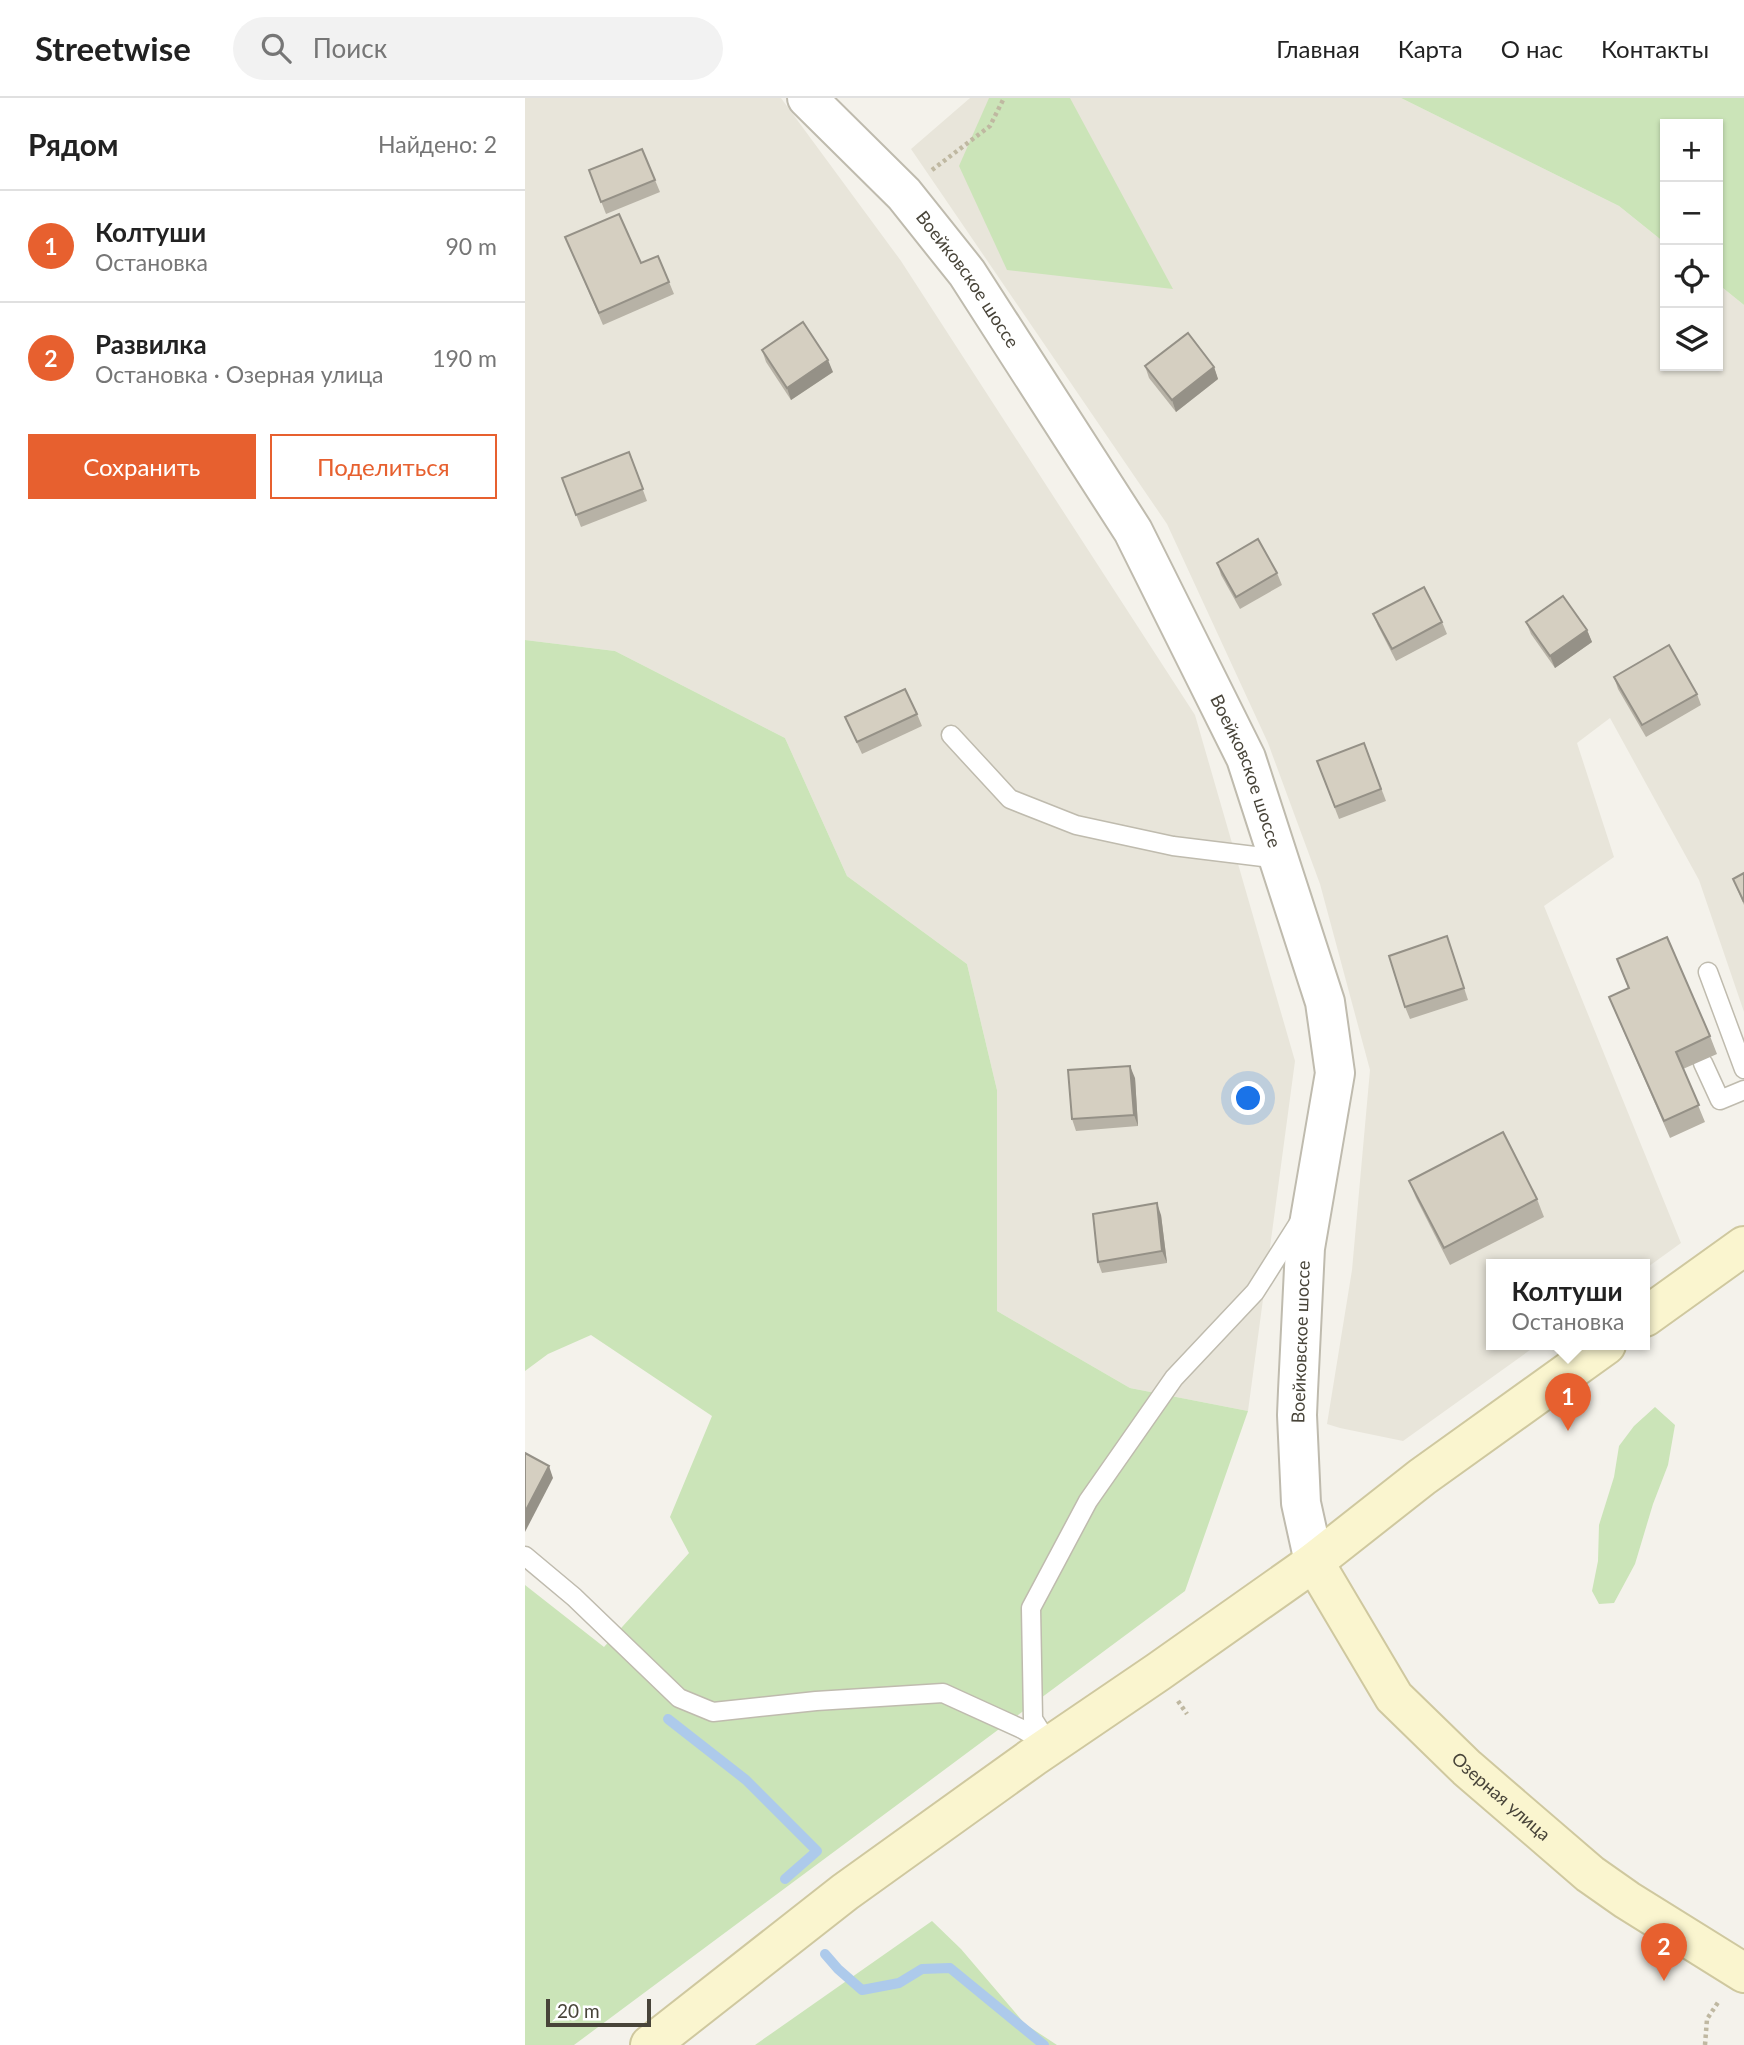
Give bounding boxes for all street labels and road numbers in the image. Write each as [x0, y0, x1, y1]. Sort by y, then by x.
street label: Воейковское шоссе [912, 206, 1024, 352]
street label: Воейковское шоссе [1206, 691, 1286, 850]
street label: Воейковское шоссе [1286, 1260, 1314, 1424]
street label: Озерная улица [1447, 1747, 1555, 1845]

